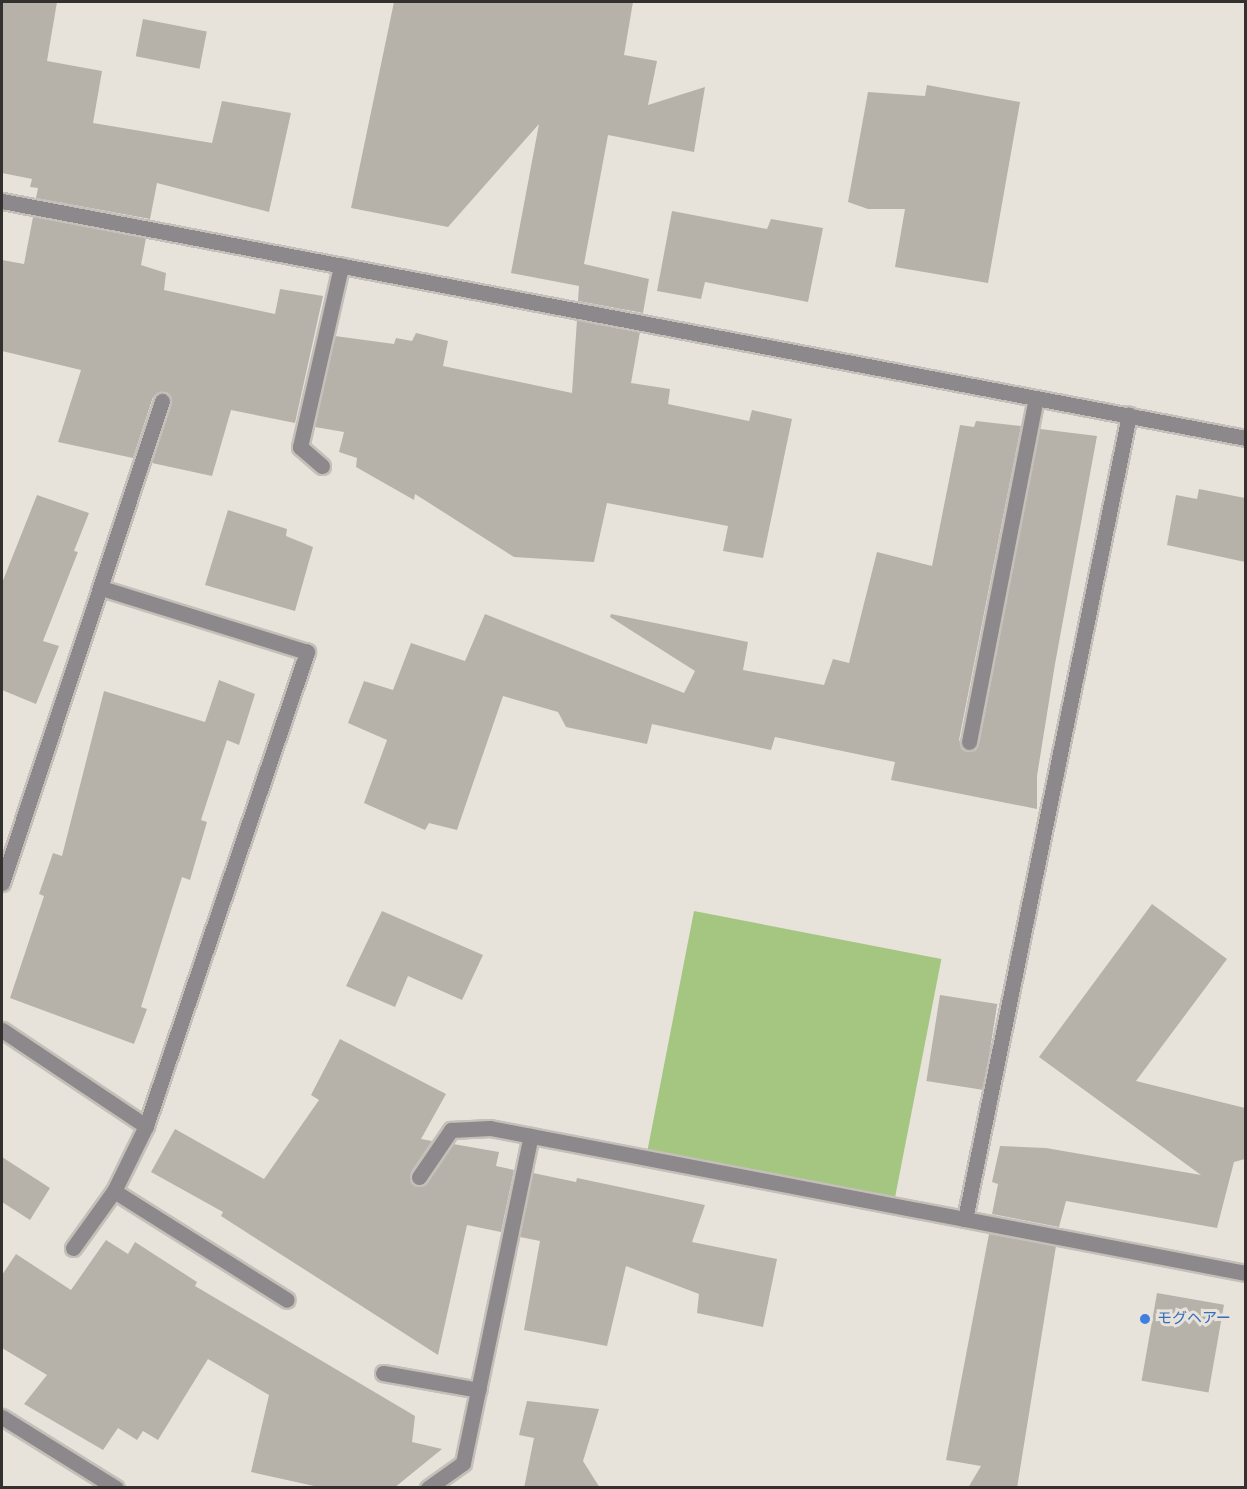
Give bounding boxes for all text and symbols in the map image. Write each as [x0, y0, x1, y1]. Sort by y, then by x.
place label: モグヘアー [1157, 1310, 1231, 1328]
marker: モグヘアー [1138, 1312, 1152, 1326]

